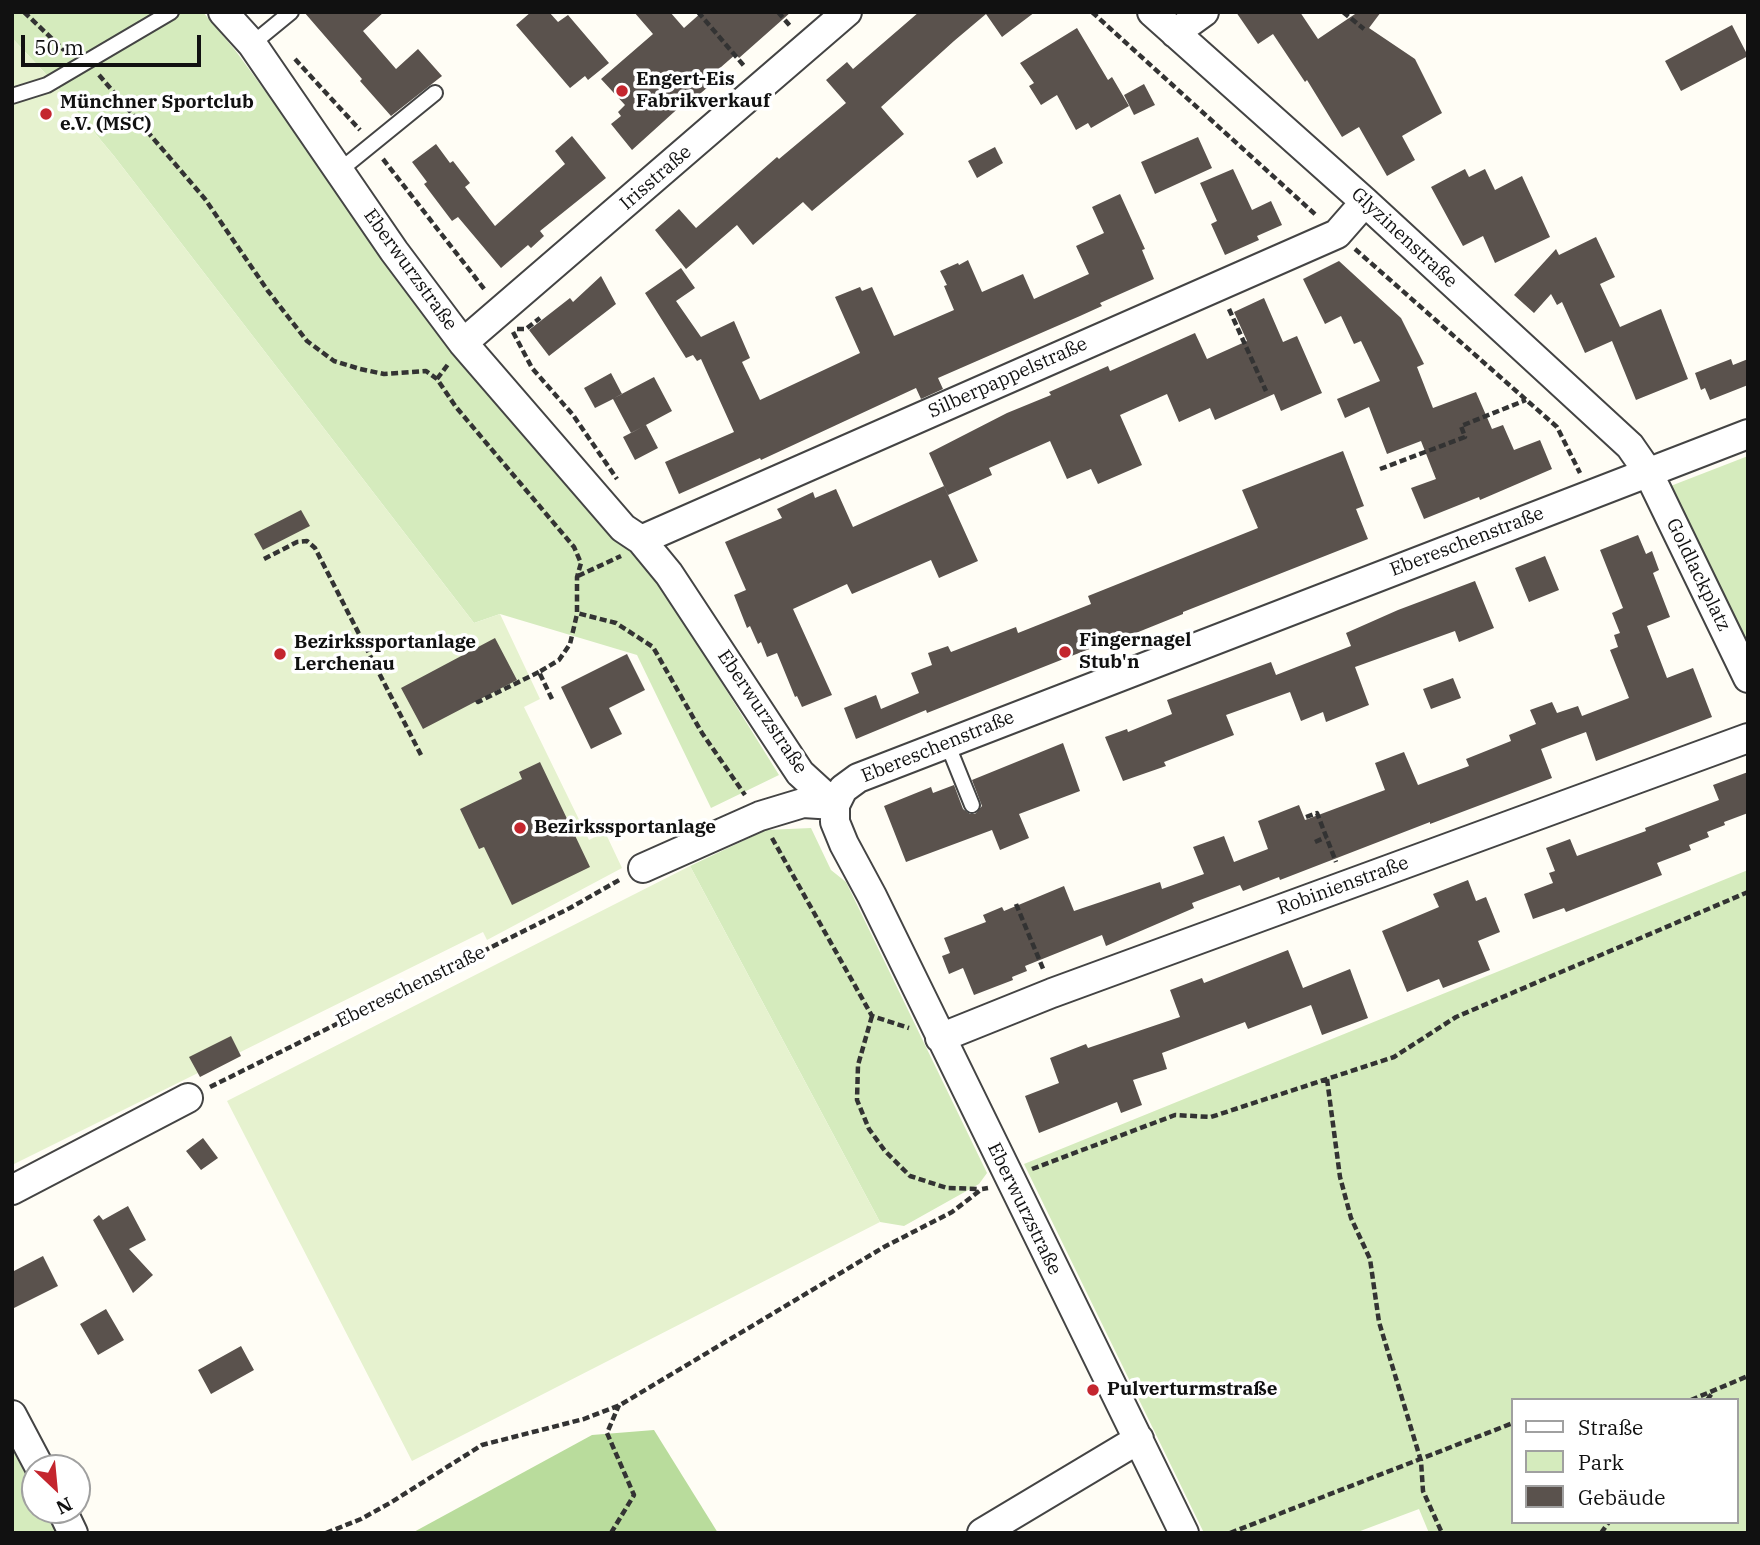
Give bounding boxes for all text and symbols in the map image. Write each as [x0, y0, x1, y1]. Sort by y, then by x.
scale bar [24, 21, 205, 65]
text: 50 m [34, 33, 84, 61]
place label: Engert-Eis Fabrikverkauf [636, 69, 770, 113]
marker: Engert-Eis Fabrikverkauf [614, 83, 630, 99]
place label: Münchner Sportclub e.V. (MSC) [60, 92, 254, 136]
marker: Münchner Sportclub e.V. (MSC) [38, 106, 54, 122]
street label: Irisstraße [616, 141, 696, 215]
street label: Glyzinenstraße [1346, 183, 1462, 293]
street label: Eberwurzstraße [358, 205, 462, 335]
street label: Silberpappelstraße [925, 333, 1091, 423]
street label: Ebereschenstraße [1387, 502, 1547, 582]
street label: Goldlackplatz [1661, 515, 1735, 635]
place label: Fingernagel Stub'n [1079, 630, 1191, 674]
place label: Bezirkssportanlage Lerchenau [294, 632, 476, 676]
marker: Fingernagel Stub'n [1057, 644, 1073, 660]
marker: Bezirkssportanlage Lerchenau [272, 646, 288, 662]
street label: Eberwurzstraße [712, 646, 812, 778]
street label: Ebereschenstraße [858, 706, 1018, 788]
place label: Bezirkssportanlage [534, 817, 716, 839]
marker: Bezirkssportanlage [512, 820, 528, 836]
street label: Robinienstraße [1274, 852, 1412, 920]
street label: Ebereschenstraße [333, 941, 489, 1033]
street label: Eberwurzstraße [982, 1139, 1066, 1279]
place label: Pulverturmstraße [1107, 1379, 1278, 1401]
marker: Pulverturmstraße [1085, 1382, 1101, 1398]
legend [1512, 1398, 1739, 1524]
text: Straße [1578, 1413, 1643, 1441]
text: Park [1578, 1448, 1624, 1476]
north arrow [21, 1454, 91, 1524]
text: Gebäude [1578, 1483, 1666, 1511]
text: N [52, 1492, 76, 1520]

